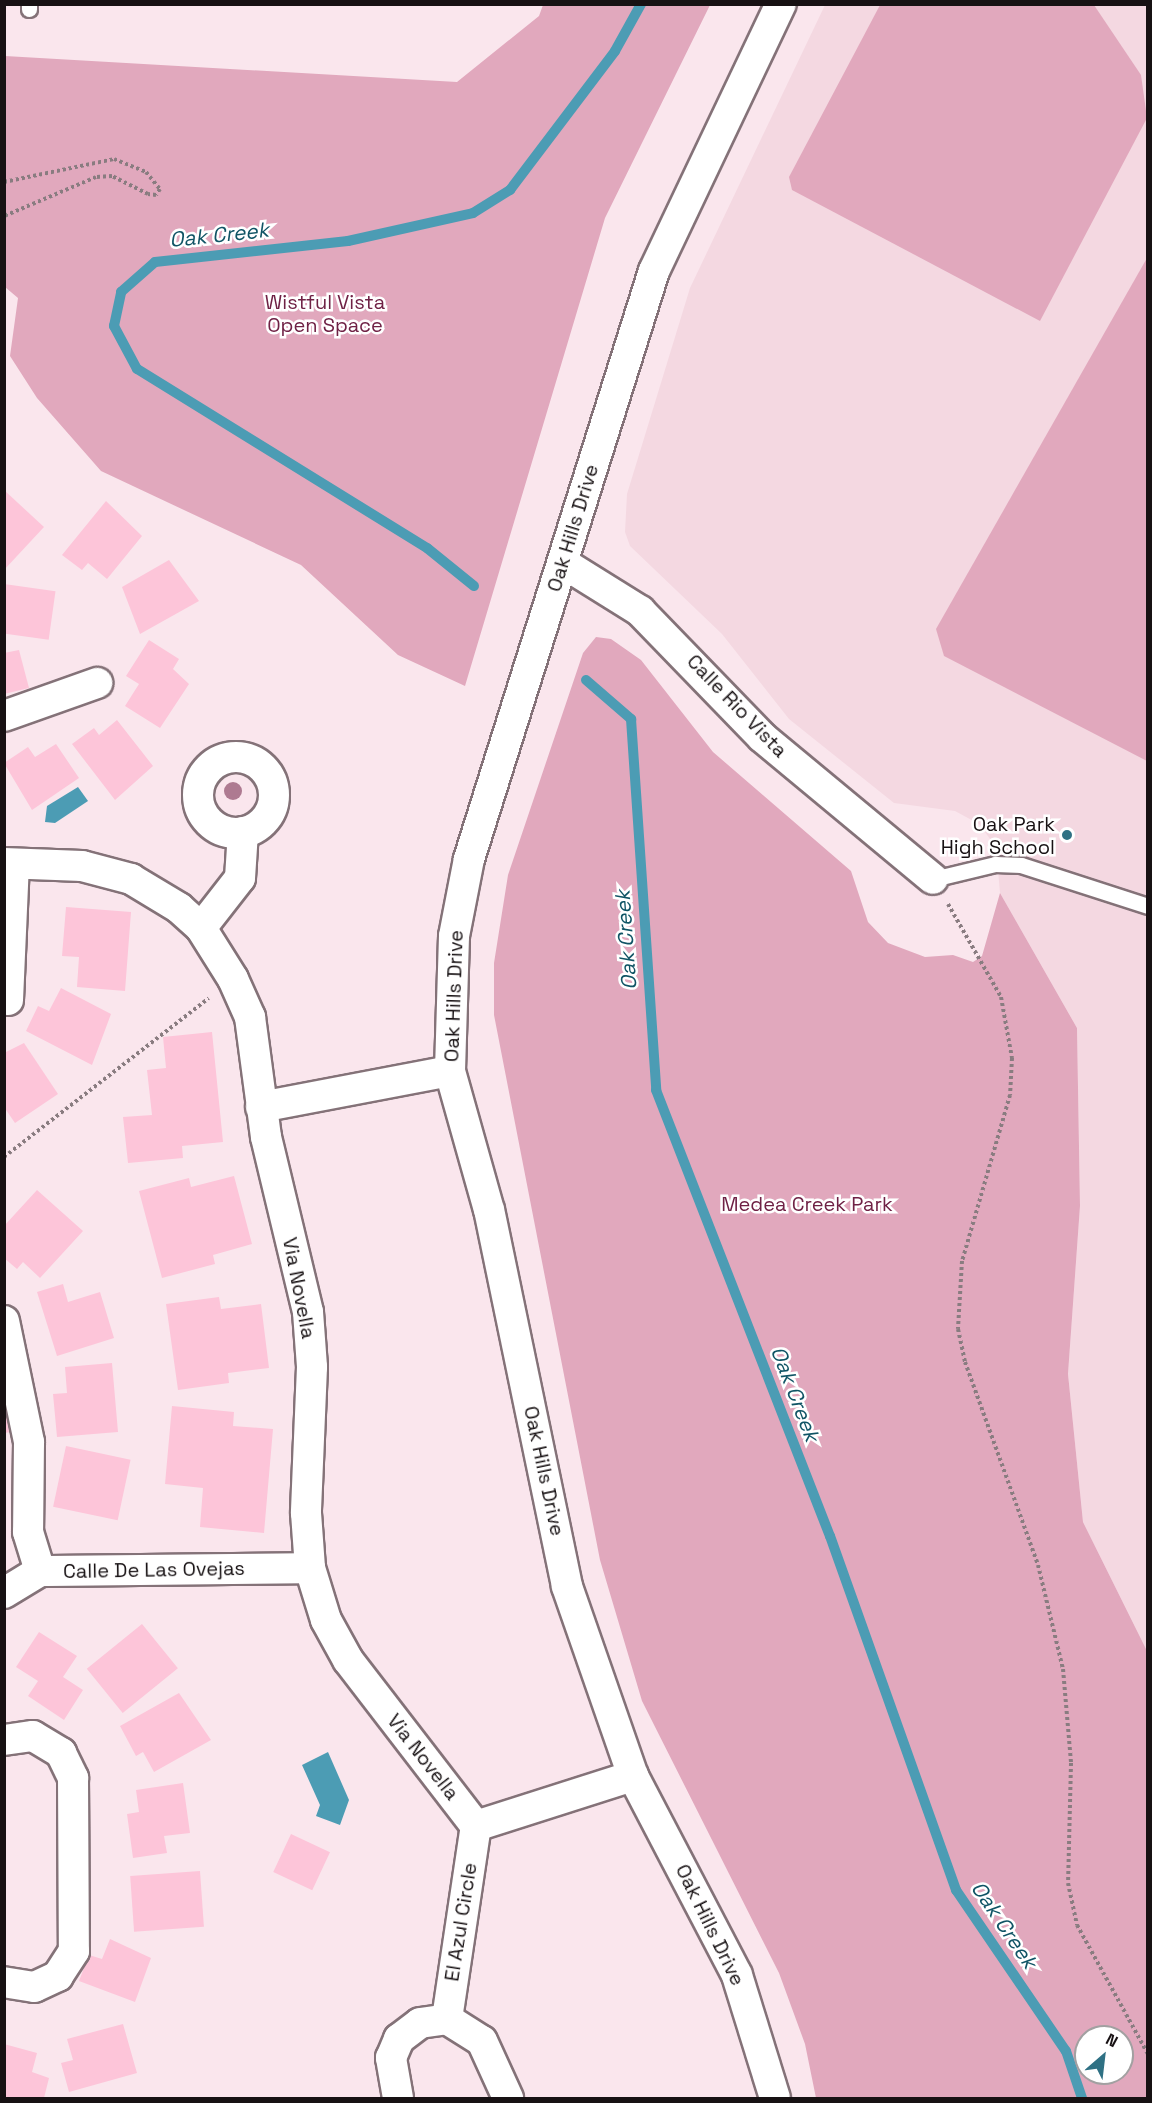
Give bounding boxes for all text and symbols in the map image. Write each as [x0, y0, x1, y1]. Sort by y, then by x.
water label: Oak Creek [168, 217, 270, 253]
park label: Wistful Vista Open Space [265, 290, 385, 337]
street label: Oak Hills Drive [542, 461, 604, 595]
street label: Calle Rio Vista [682, 649, 792, 763]
place label: Oak Park High School [941, 812, 1055, 859]
marker: Oak Park High School [1060, 828, 1074, 842]
water label: Oak Creek [610, 889, 642, 991]
street label: Oak Hills Drive [440, 930, 468, 1062]
park label: Medea Creek Park [721, 1192, 893, 1216]
street label: Via Novella [277, 1235, 321, 1341]
water label: Oak Creek [765, 1343, 825, 1445]
street label: Oak Hills Drive [519, 1404, 569, 1538]
street label: Calle De Las Ovejas [63, 1556, 245, 1584]
street label: Via Novella [382, 1709, 464, 1805]
street label: Oak Hills Drive [670, 1860, 750, 1990]
street label: El Azul Circle [440, 1861, 482, 1983]
water label: Oak Creek [966, 1877, 1042, 1973]
north arrow [1074, 2025, 1134, 2085]
text: N [1102, 2029, 1121, 2052]

